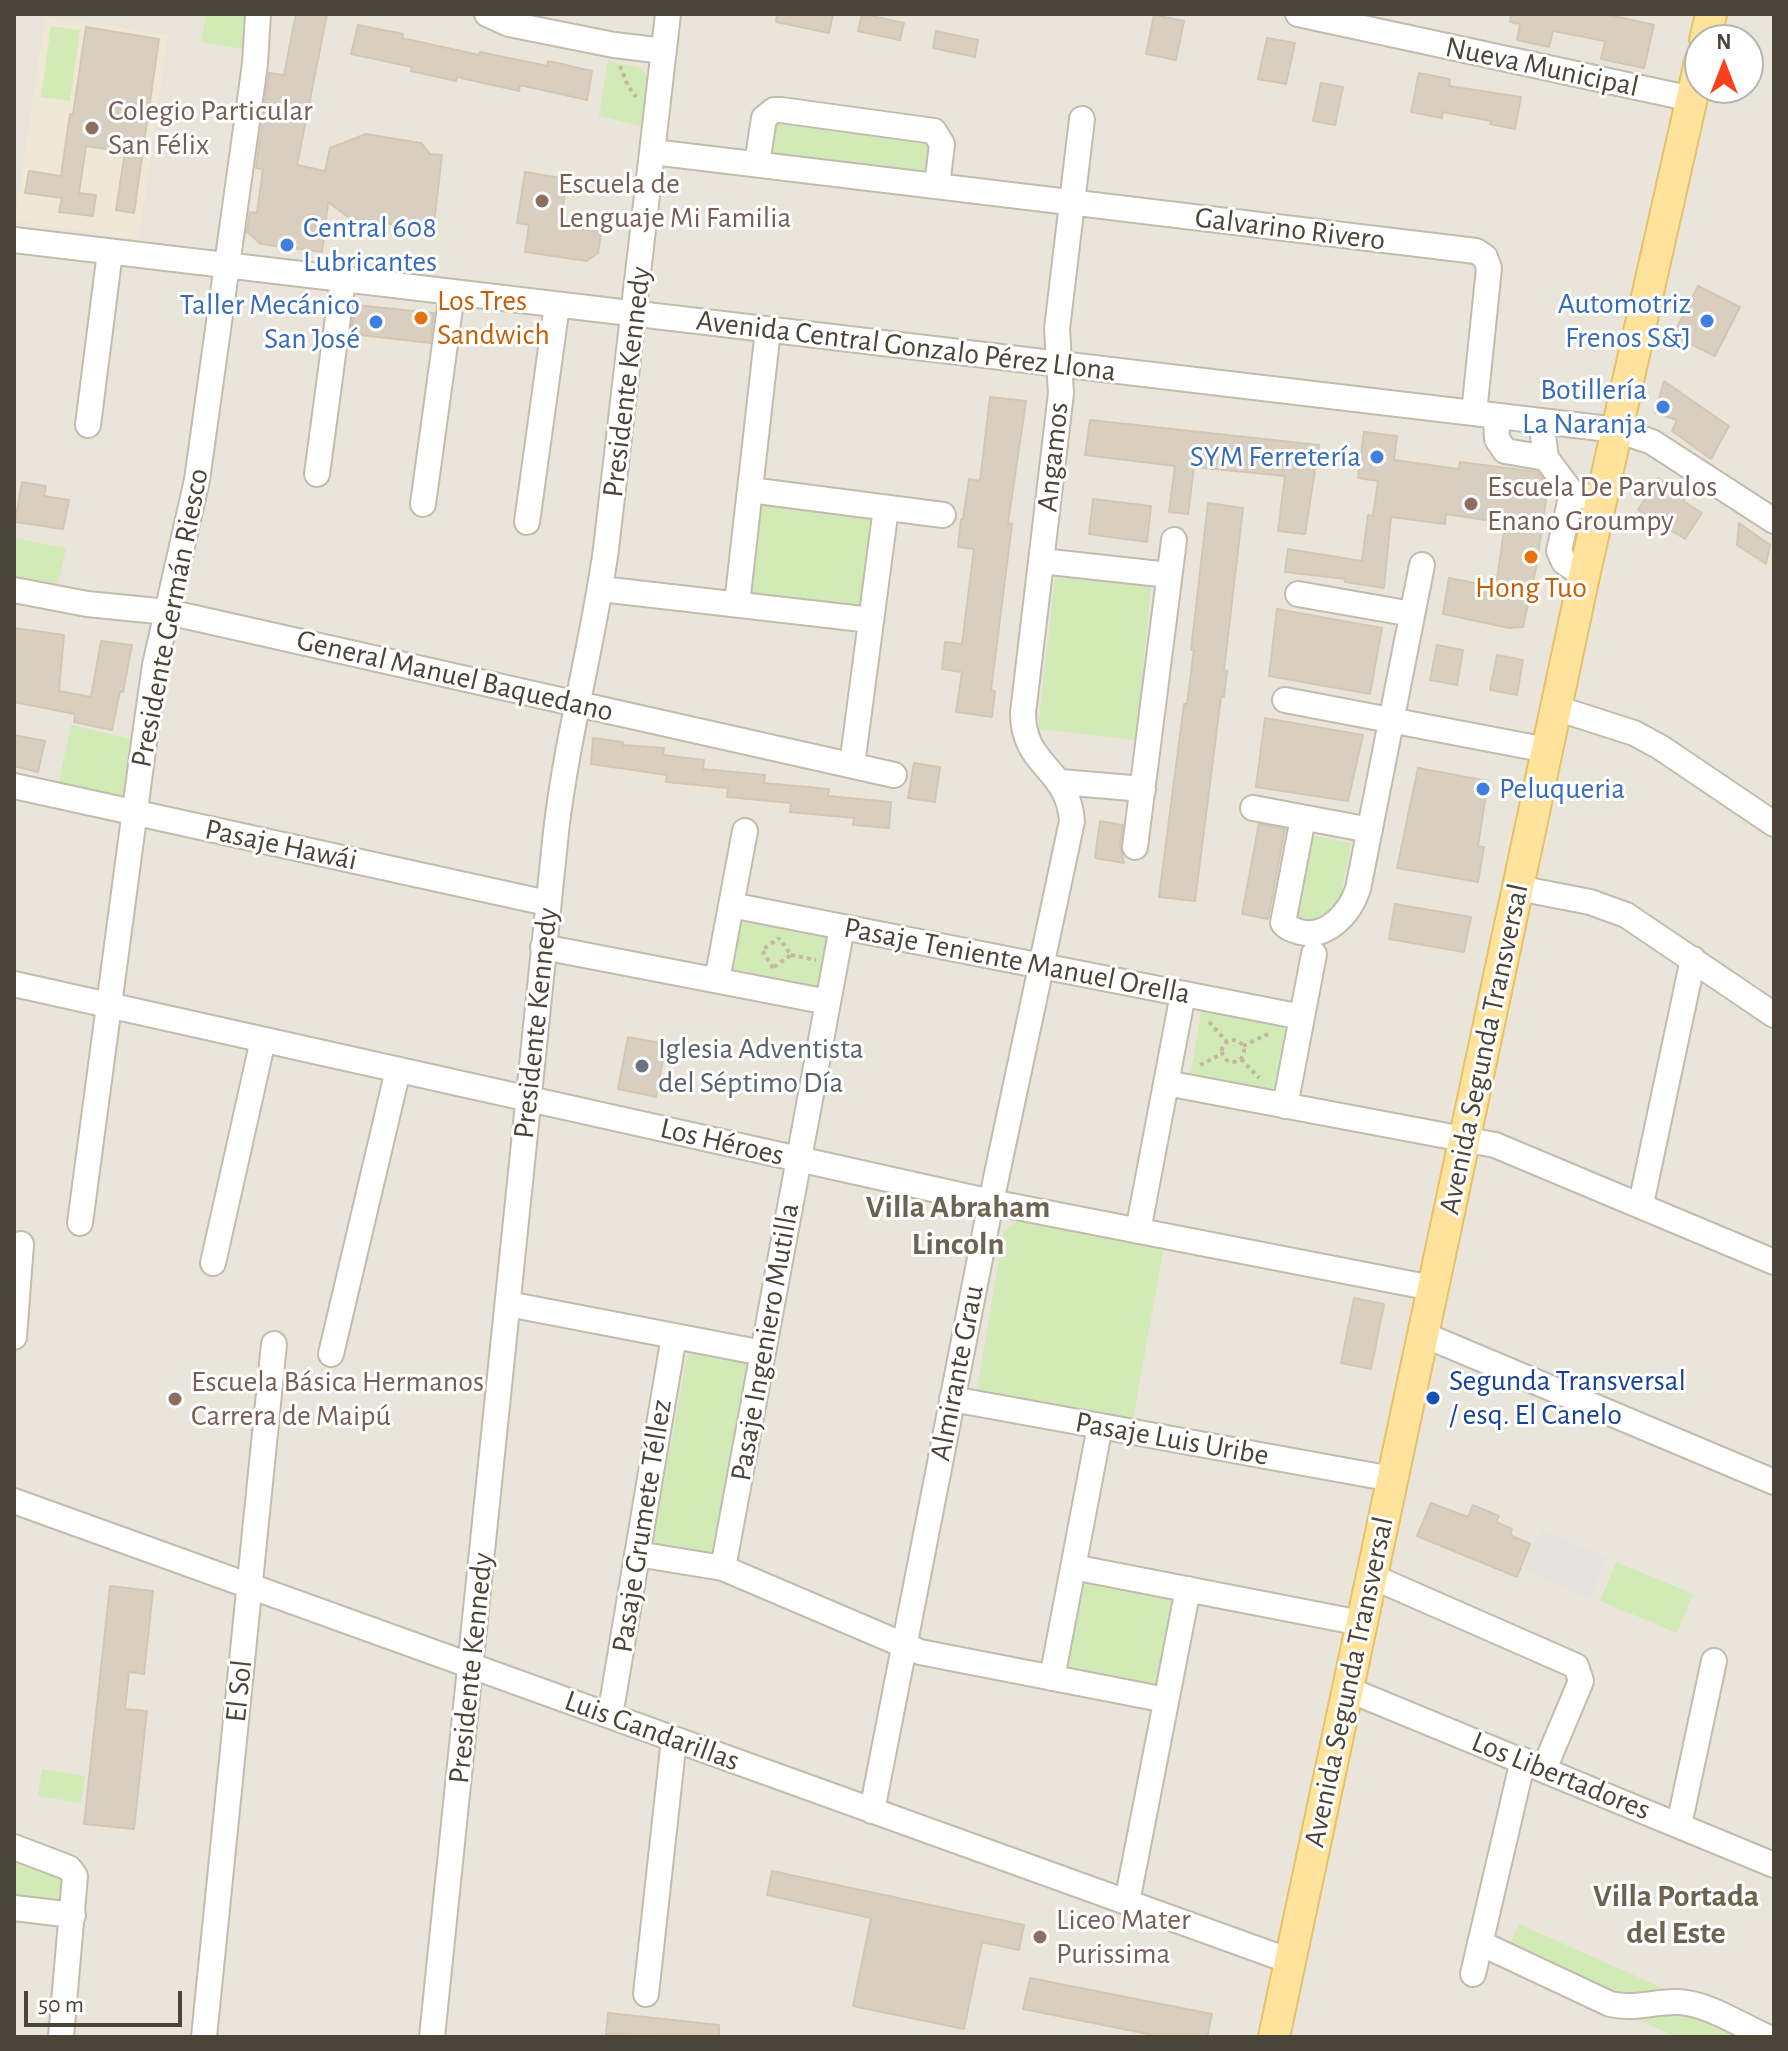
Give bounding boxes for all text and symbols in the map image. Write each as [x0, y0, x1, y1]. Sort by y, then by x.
north arrow [1684, 24, 1764, 104]
street label: Nueva Municipal [1442, 29, 1642, 105]
text: N [1716, 31, 1732, 53]
place label: Colegio Particular San Félix [108, 93, 313, 164]
marker: Colegio Particular San Félix [83, 119, 101, 137]
place label: Escuela de Lenguaje Mi Familia [558, 166, 791, 236]
marker: Escuela de Lenguaje Mi Familia [533, 192, 551, 210]
street label: Galvarino Rivero [1193, 199, 1387, 259]
place label: Central 608 Lubricantes [303, 210, 437, 280]
marker: Central 608 Lubricantes [278, 236, 296, 254]
street label: Presidente Kennedy [595, 265, 659, 499]
place label: Los Tres Sandwich [437, 283, 550, 354]
place label: Automotriz Frenos S&J [1558, 286, 1691, 356]
place label: Taller Mecánico San José [179, 287, 360, 358]
street label: Avenida Central Gonzalo Pérez Llona [694, 302, 1118, 390]
marker: Los Tres Sandwich [412, 309, 430, 327]
marker: Automotriz Frenos S&J [1698, 312, 1716, 330]
marker: Taller Mecánico San José [367, 313, 385, 331]
place label: Botillería La Naranja [1522, 372, 1647, 442]
marker: Botillería La Naranja [1654, 398, 1672, 416]
street label: Angamos [1029, 400, 1077, 514]
place label: SYM Ferretería [1190, 439, 1361, 475]
marker: SYM Ferretería [1368, 448, 1386, 466]
street label: Presidente Germán Riesco [123, 465, 217, 771]
place label: Escuela De Parvulos Enano Groumpy [1487, 469, 1717, 540]
marker: Escuela De Parvulos Enano Groumpy [1462, 495, 1480, 513]
marker: Hong Tuo [1522, 548, 1540, 566]
place label: Hong Tuo [1475, 570, 1587, 606]
street label: General Manuel Baquedano [293, 622, 617, 730]
place label: Peluqueria [1499, 771, 1625, 807]
marker: Peluqueria [1474, 780, 1492, 798]
street label: Pasaje Hawái [202, 811, 360, 879]
street label: Avenida Segunda Transversal [1431, 880, 1537, 1218]
street label: Presidente Kennedy [506, 906, 566, 1140]
street label: Pasaje Teniente Manuel Orella [841, 910, 1193, 1012]
place label: Iglesia Adventista del Séptimo Día [658, 1031, 864, 1102]
marker: Iglesia Adventista del Séptimo Día [633, 1057, 651, 1075]
street label: Los Héroes [657, 1110, 787, 1174]
district label: Villa Abraham Lincoln [866, 1188, 1050, 1263]
street label: Pasaje Ingeniero Mutilla [723, 1200, 807, 1484]
street label: Almirante Grau [922, 1282, 992, 1464]
place label: Segunda Transversal / esq. El Canelo [1449, 1363, 1686, 1434]
place label: Escuela Básica Hermanos Carrera de Maipú [191, 1364, 484, 1434]
marker: Segunda Transversal / esq. El Canelo [1424, 1389, 1442, 1407]
marker: Escuela Básica Hermanos Carrera de Maipú [166, 1390, 184, 1408]
street label: Pasaje Grumete Téllez [604, 1397, 680, 1655]
street label: Pasaje Luis Uribe [1072, 1404, 1272, 1474]
street label: Avenida Segunda Transversal [1296, 1513, 1402, 1851]
street label: Presidente Kennedy [441, 1551, 501, 1785]
street label: El Sol [218, 1658, 260, 1724]
street label: Luis Gandarillas [560, 1683, 744, 1779]
street label: Los Libertadores [1466, 1724, 1656, 1828]
district label: Villa Portada del Este [1593, 1877, 1759, 1952]
place label: Liceo Mater Purissima [1056, 1902, 1191, 1972]
marker: Liceo Mater Purissima [1031, 1928, 1049, 1946]
scale bar [28, 1975, 186, 2025]
text: 50 m [38, 1993, 84, 2017]

